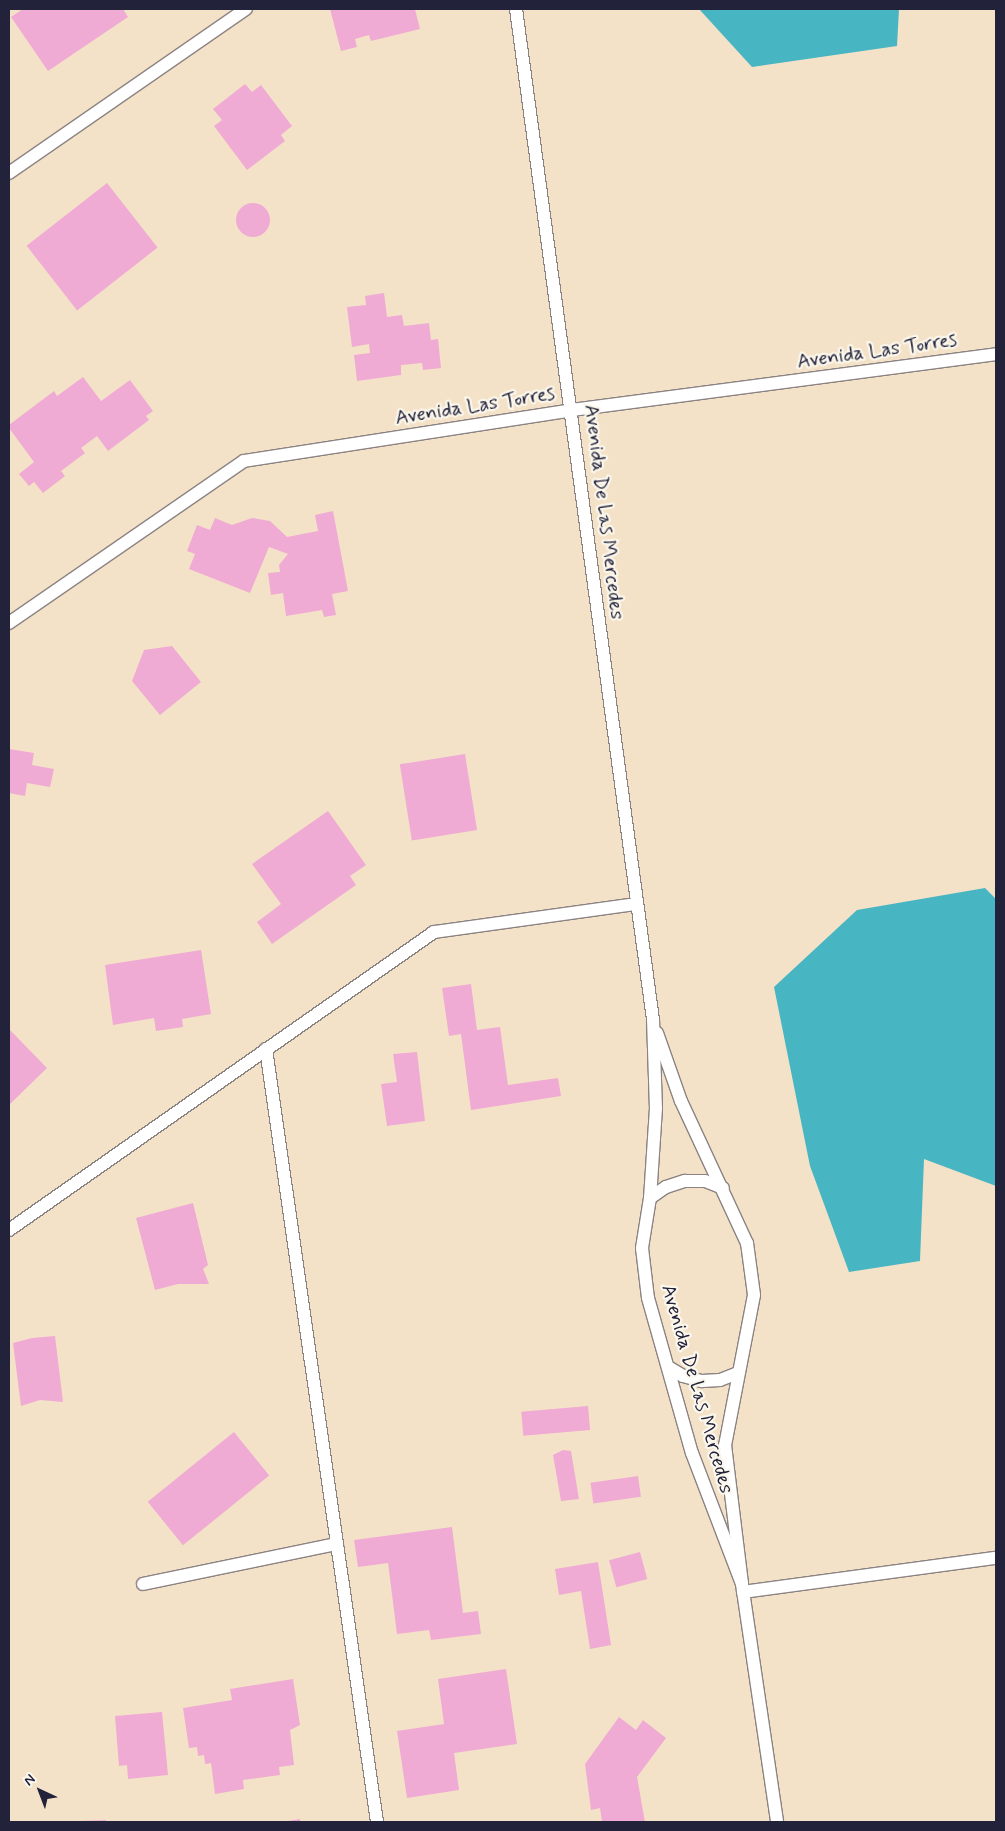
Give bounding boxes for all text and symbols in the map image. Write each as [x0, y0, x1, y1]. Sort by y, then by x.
street label: Avenida Las Torres [795, 328, 959, 374]
street label: Avenida Las Torres [393, 381, 557, 431]
street label: Avenida De Las Mercedes [579, 403, 629, 621]
street label: Avenida De Las Mercedes [655, 1281, 739, 1497]
north arrow [15, 1766, 65, 1816]
text: N [20, 1770, 39, 1790]

